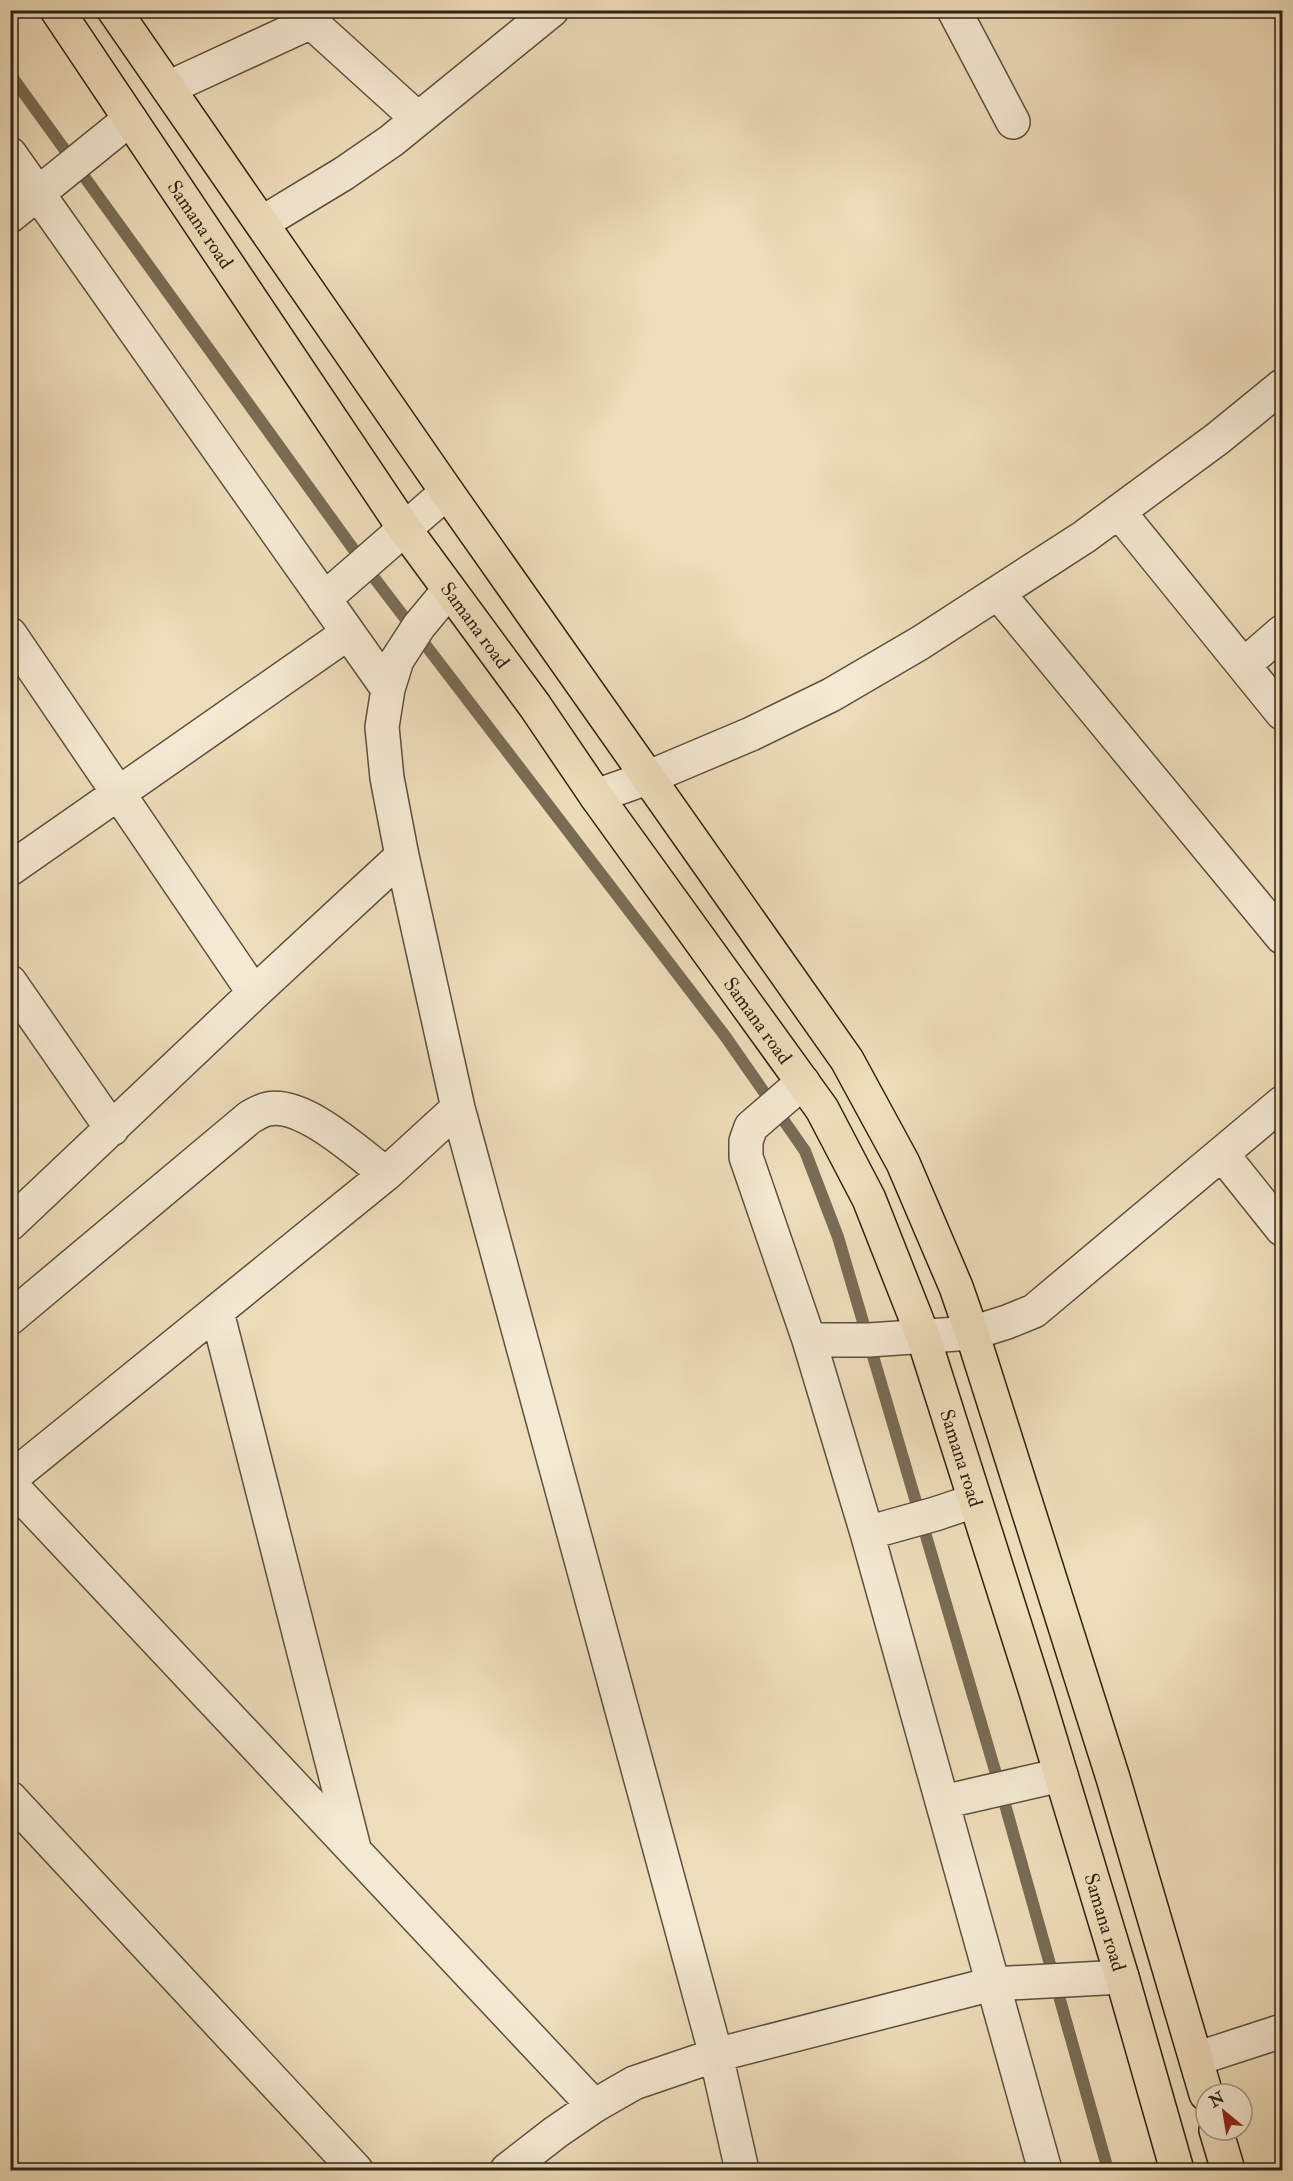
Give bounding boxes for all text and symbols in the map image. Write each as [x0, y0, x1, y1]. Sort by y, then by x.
street label: Samana road [162, 175, 239, 273]
street label: Samana road [435, 577, 516, 673]
street label: Samana road [718, 972, 798, 1069]
street label: Samana road [935, 1406, 989, 1510]
street label: Samana road [1079, 1870, 1132, 1974]
north arrow [1194, 2082, 1254, 2142]
text: N [1205, 2087, 1229, 2113]

